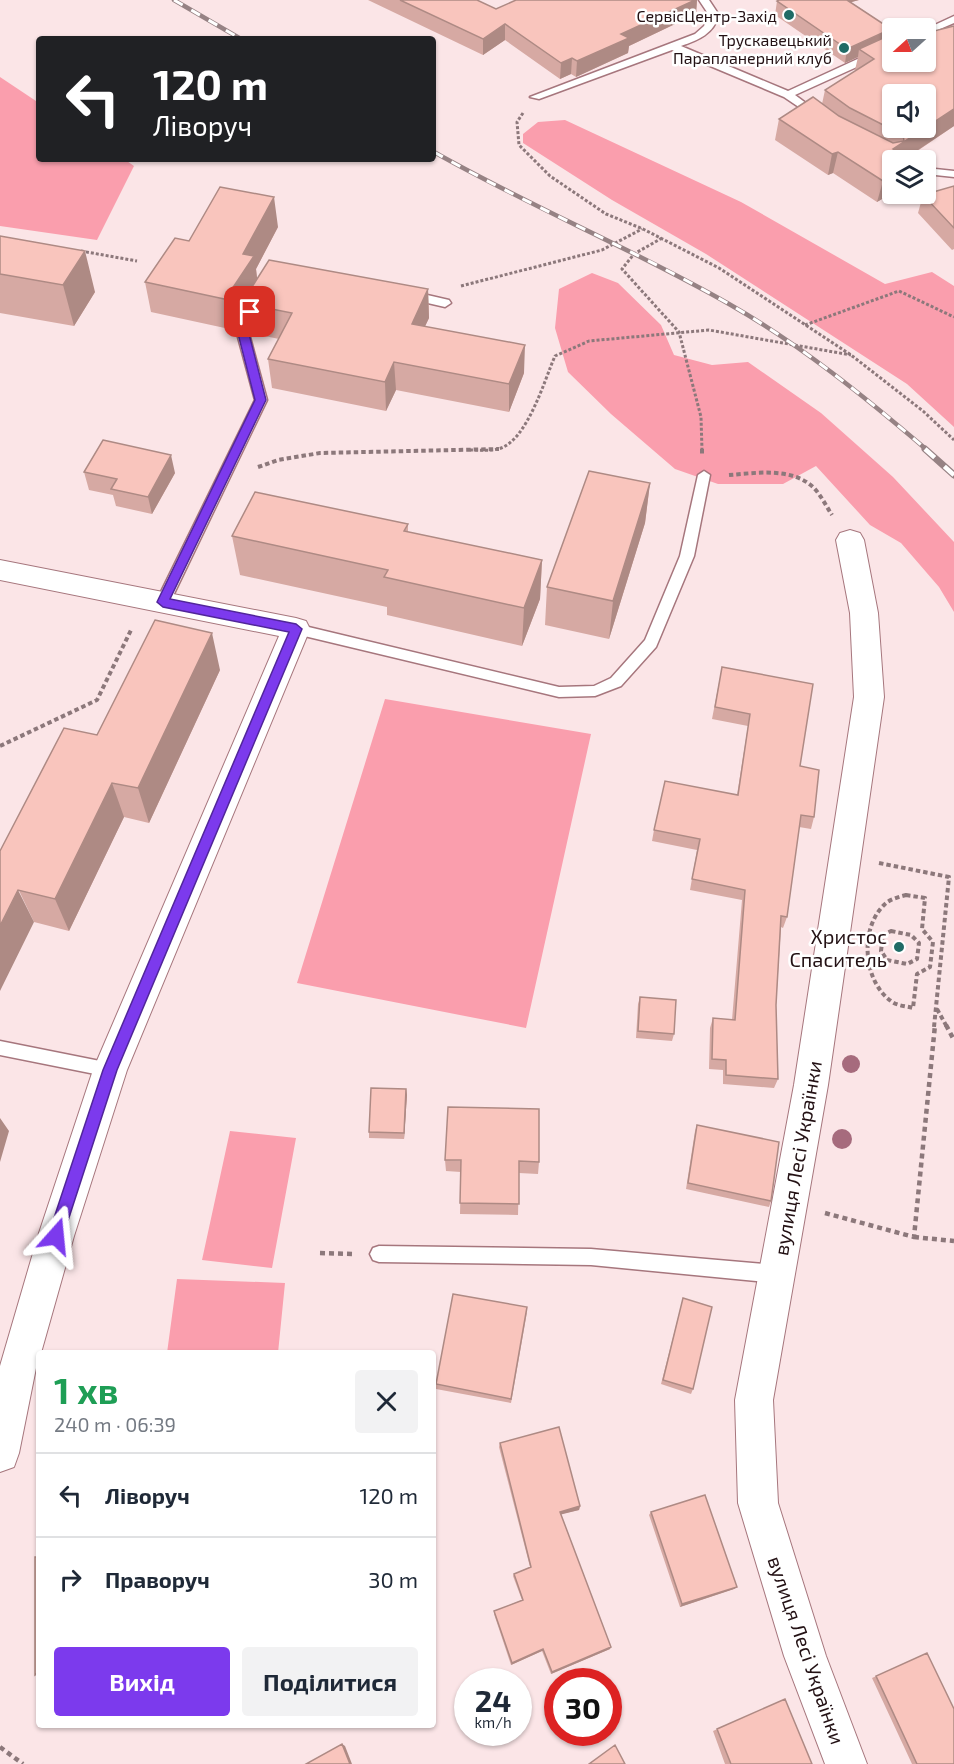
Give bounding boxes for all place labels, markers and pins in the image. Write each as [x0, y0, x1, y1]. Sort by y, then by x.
place label: СервісЦентр-Захід [636, 6, 777, 25]
marker: СервісЦентр-Захід [782, 8, 796, 22]
place label: Трускавецький Парапланерний клуб [673, 30, 832, 68]
marker: Трускавецький Парапланерний клуб [837, 41, 851, 55]
pin [224, 286, 275, 337]
place label: Христос Спаситель [789, 924, 887, 971]
marker: Христос Спаситель [892, 940, 906, 954]

